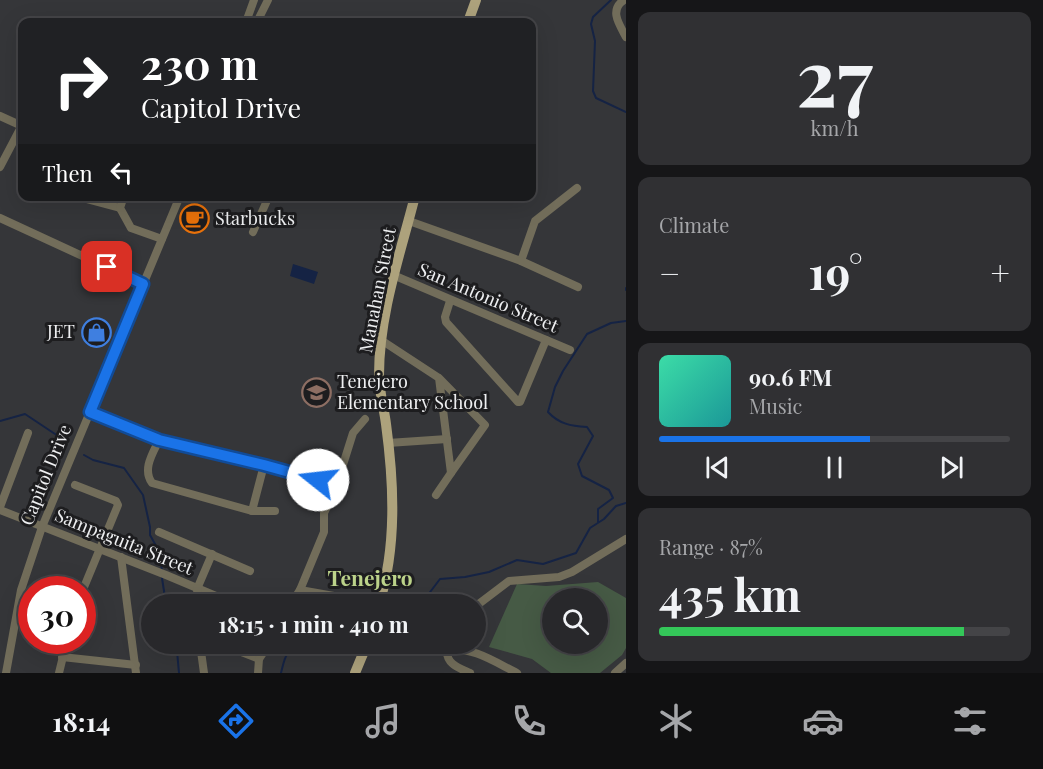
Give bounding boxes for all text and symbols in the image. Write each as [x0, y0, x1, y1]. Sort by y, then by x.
text: 27 [796, 23, 873, 127]
text: 230 m [141, 35, 258, 91]
icon: right [42, 42, 120, 120]
text: Capitol Drive [141, 89, 301, 125]
text: km/h [811, 114, 858, 141]
icon: left [105, 156, 138, 189]
text: Then [42, 158, 93, 188]
cafe icon: Starbucks [178, 203, 210, 235]
place label: Starbucks [215, 206, 295, 230]
text: Climate [659, 211, 729, 238]
street label: Manahan Street [353, 224, 401, 355]
pin [81, 241, 132, 292]
text: 19° [808, 241, 863, 301]
icon: arrive [90, 250, 123, 283]
text: − [659, 250, 680, 294]
text: + [991, 250, 1010, 294]
street label: San Antonio Street [415, 257, 563, 338]
shop icon: JET [80, 316, 112, 348]
place label: JET [46, 319, 75, 343]
text: 90.6 FM [749, 362, 832, 392]
place label: Tenejero Elementary School [337, 369, 488, 414]
school or university icon: Tenejero Elementary School [300, 376, 332, 408]
text: Music [749, 392, 802, 419]
street label: Capitol Drive [14, 421, 76, 529]
position arrow [286, 448, 350, 512]
icon: previous [701, 451, 734, 484]
icon: pause [818, 451, 851, 484]
icon: next [935, 451, 968, 484]
street label: Sampaguita Street [52, 502, 198, 580]
text: Range · 87% [659, 533, 763, 560]
district label: Tenejero [327, 563, 413, 591]
text: 435 km [659, 563, 801, 623]
speed limit sign: 30 [18, 576, 96, 654]
map controls [542, 588, 608, 654]
button: search [542, 588, 608, 654]
text: 18:15 · 1 min · 410 m [218, 609, 409, 639]
icon: directions [215, 700, 257, 742]
icon: music [362, 700, 404, 742]
icon: phone [508, 700, 550, 742]
icon: climate [655, 700, 697, 742]
icon: car [802, 700, 844, 742]
icon: filters [949, 700, 991, 742]
text: 18:14 [52, 703, 110, 739]

